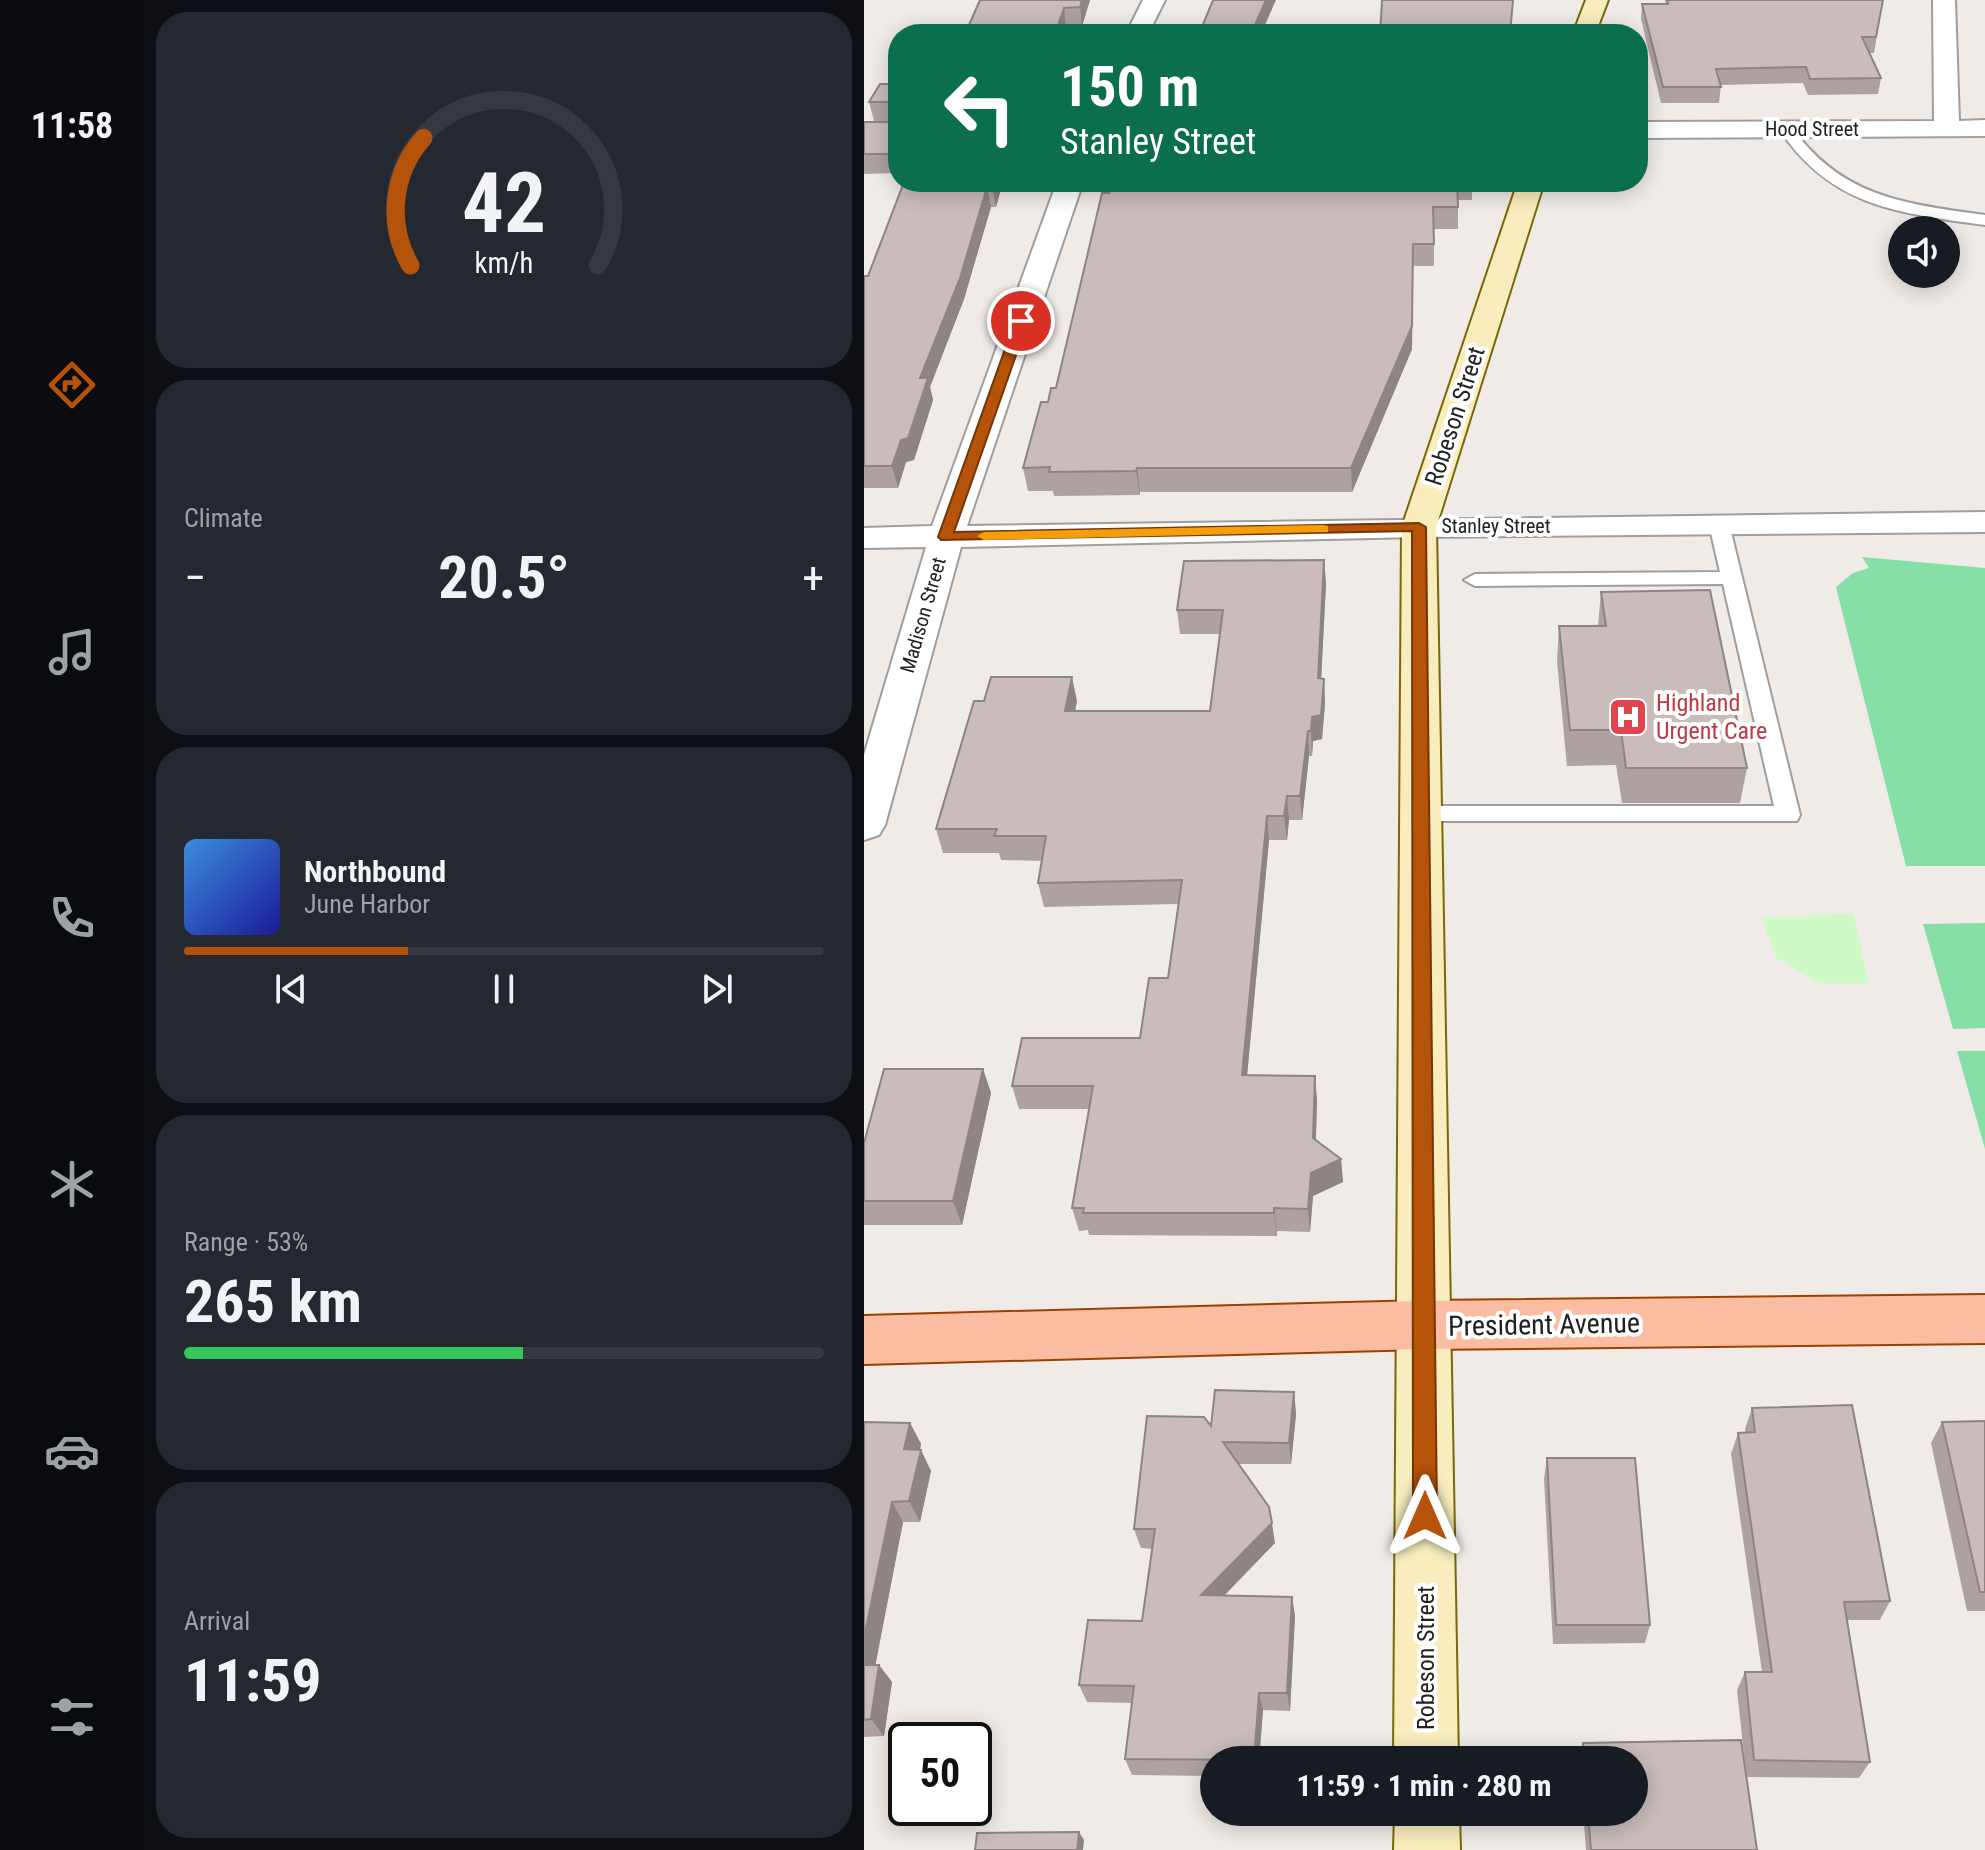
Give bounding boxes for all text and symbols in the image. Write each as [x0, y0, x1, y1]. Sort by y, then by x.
text: 150 m [1060, 54, 1199, 120]
icon: left [928, 56, 1032, 160]
text: 11:58 [31, 105, 113, 147]
street label: Hood Street [1765, 117, 1859, 141]
text: Stanley Street [1060, 121, 1257, 163]
text: 42 [462, 154, 546, 251]
map controls [1888, 216, 1960, 288]
button: sound [1888, 216, 1960, 288]
text: km/h [475, 246, 533, 280]
pin [987, 287, 1055, 355]
icon: arrive [999, 299, 1043, 343]
street label: Robeson Street [1419, 343, 1491, 489]
icon: directions [44, 357, 100, 413]
text: Climate [184, 503, 263, 533]
street label: Stanley Street [1441, 514, 1551, 538]
text: 20.5° [438, 542, 570, 613]
text: − [184, 552, 206, 604]
text: + [802, 552, 824, 604]
street label: Madison Street [895, 554, 951, 676]
icon: music [44, 624, 100, 680]
place label: Highland Urgent Care [1656, 689, 1767, 745]
hospital icon: Highland Urgent Care [1607, 696, 1649, 738]
text: Northbound [304, 854, 446, 889]
text: June Harbor [304, 889, 430, 919]
icon: phone [44, 890, 100, 946]
icon: previous [269, 967, 313, 1011]
icon: pause [482, 967, 526, 1011]
icon: next [695, 967, 739, 1011]
icon: climate [44, 1156, 100, 1212]
text: Range · 53% [184, 1227, 308, 1257]
text: 265 km [184, 1266, 362, 1337]
street label: President Avenue [1448, 1306, 1640, 1343]
icon: car [44, 1423, 100, 1479]
position arrow [1383, 1474, 1467, 1558]
street label: Robeson Street [1412, 1586, 1440, 1730]
text: Arrival [184, 1606, 250, 1636]
text: 11:59 [184, 1645, 322, 1716]
icon: filters [44, 1689, 100, 1745]
speed limit sign: 50 [888, 1722, 992, 1826]
text: 11:59 · 1 min · 280 m [1297, 1768, 1551, 1803]

